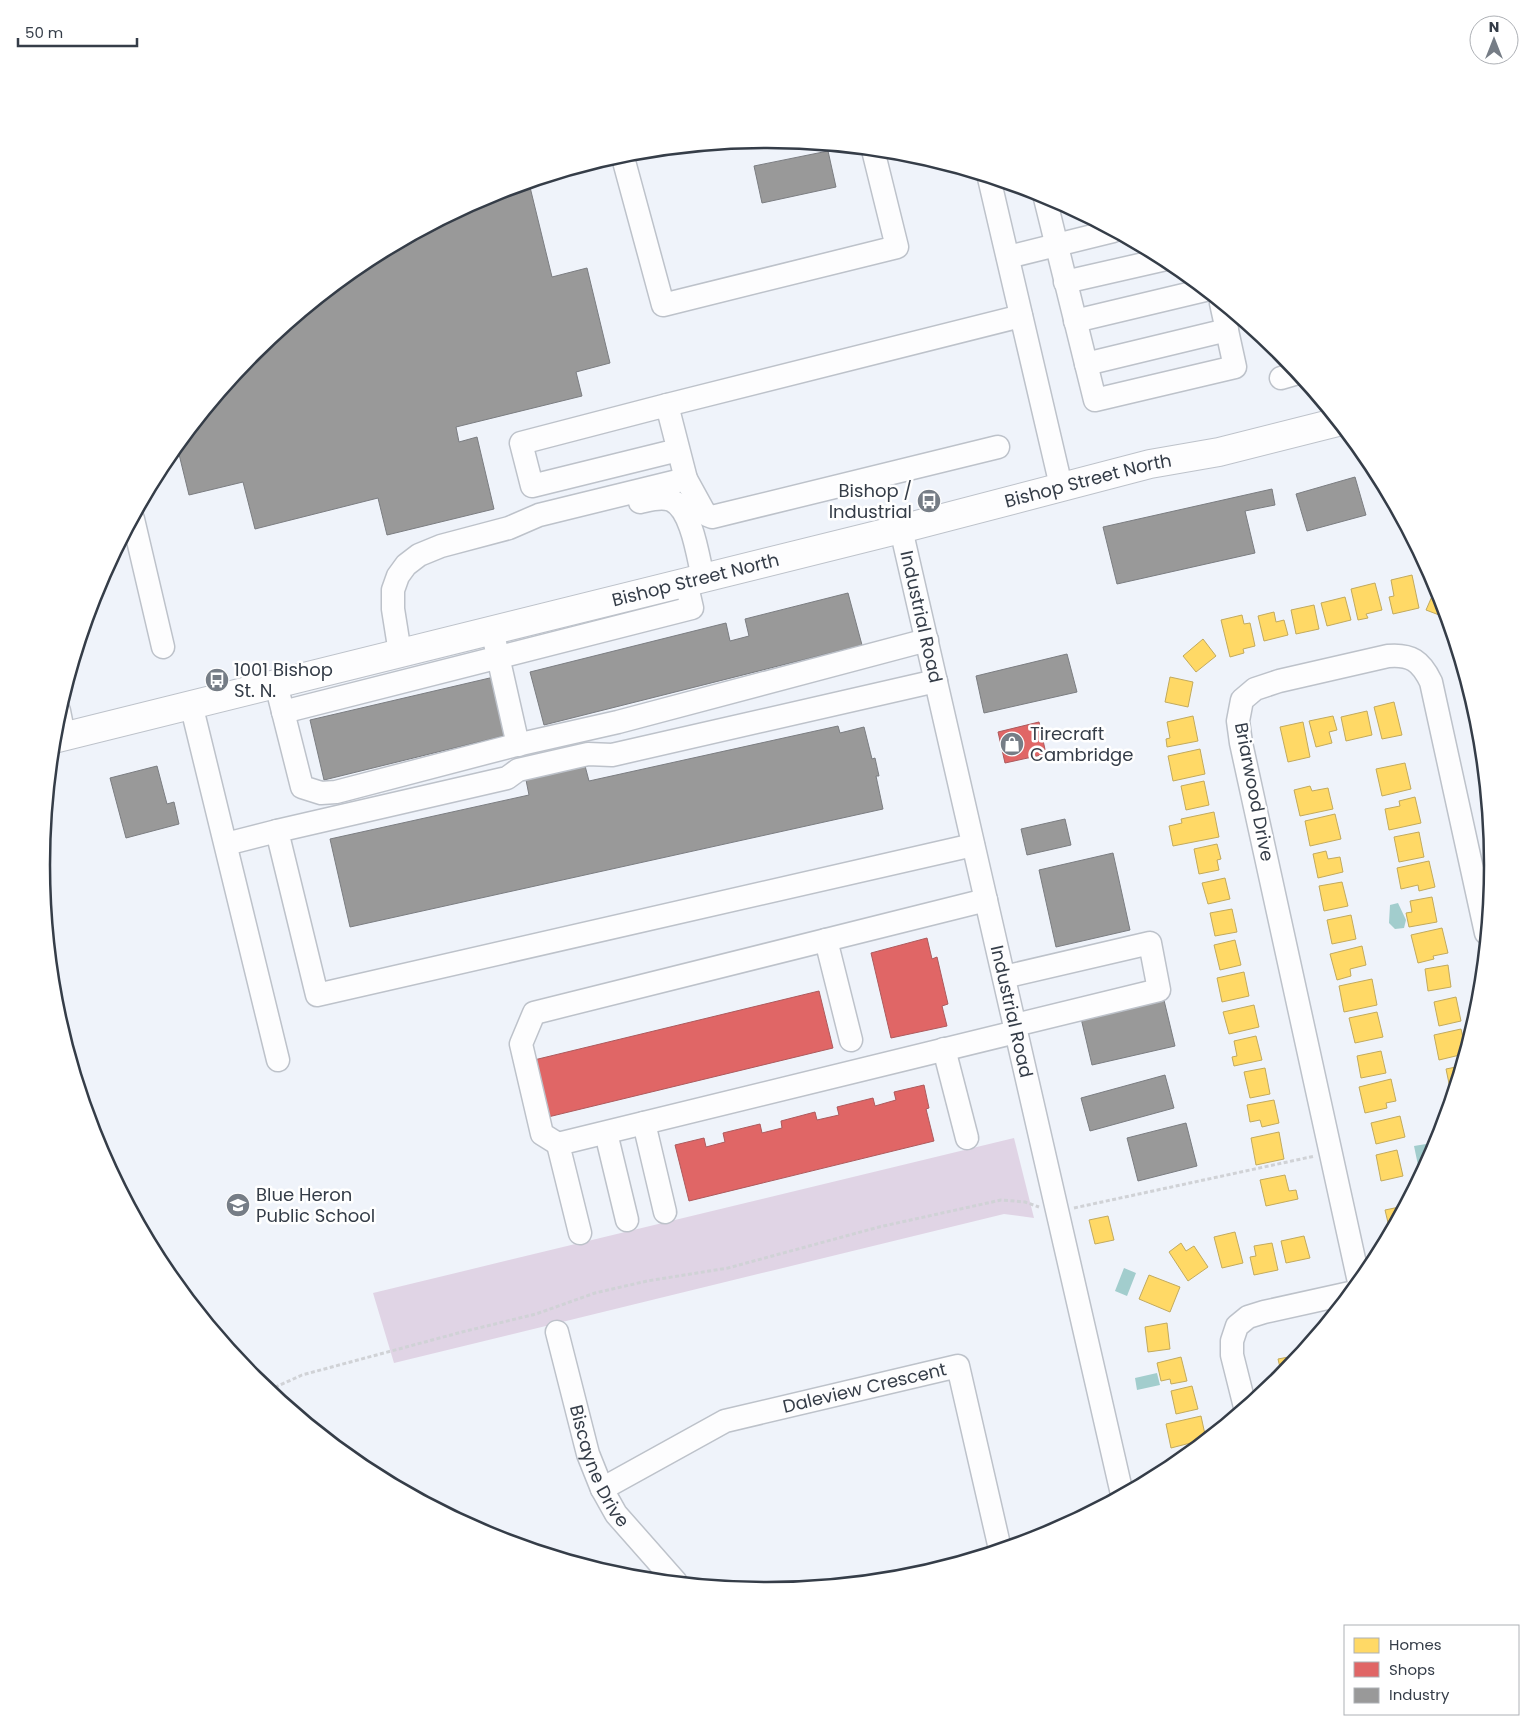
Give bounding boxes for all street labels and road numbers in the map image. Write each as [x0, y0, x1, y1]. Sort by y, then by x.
street label: Bishop Street North [1002, 447, 1174, 513]
street label: Bishop Street North [609, 547, 782, 612]
street label: Industrial Road [894, 548, 949, 685]
street label: Briarwood Drive [1229, 720, 1280, 863]
street label: Industrial Road [985, 943, 1039, 1080]
street label: Daleview Crescent [780, 1356, 949, 1419]
street label: Biscayne Drive [564, 1402, 635, 1533]

